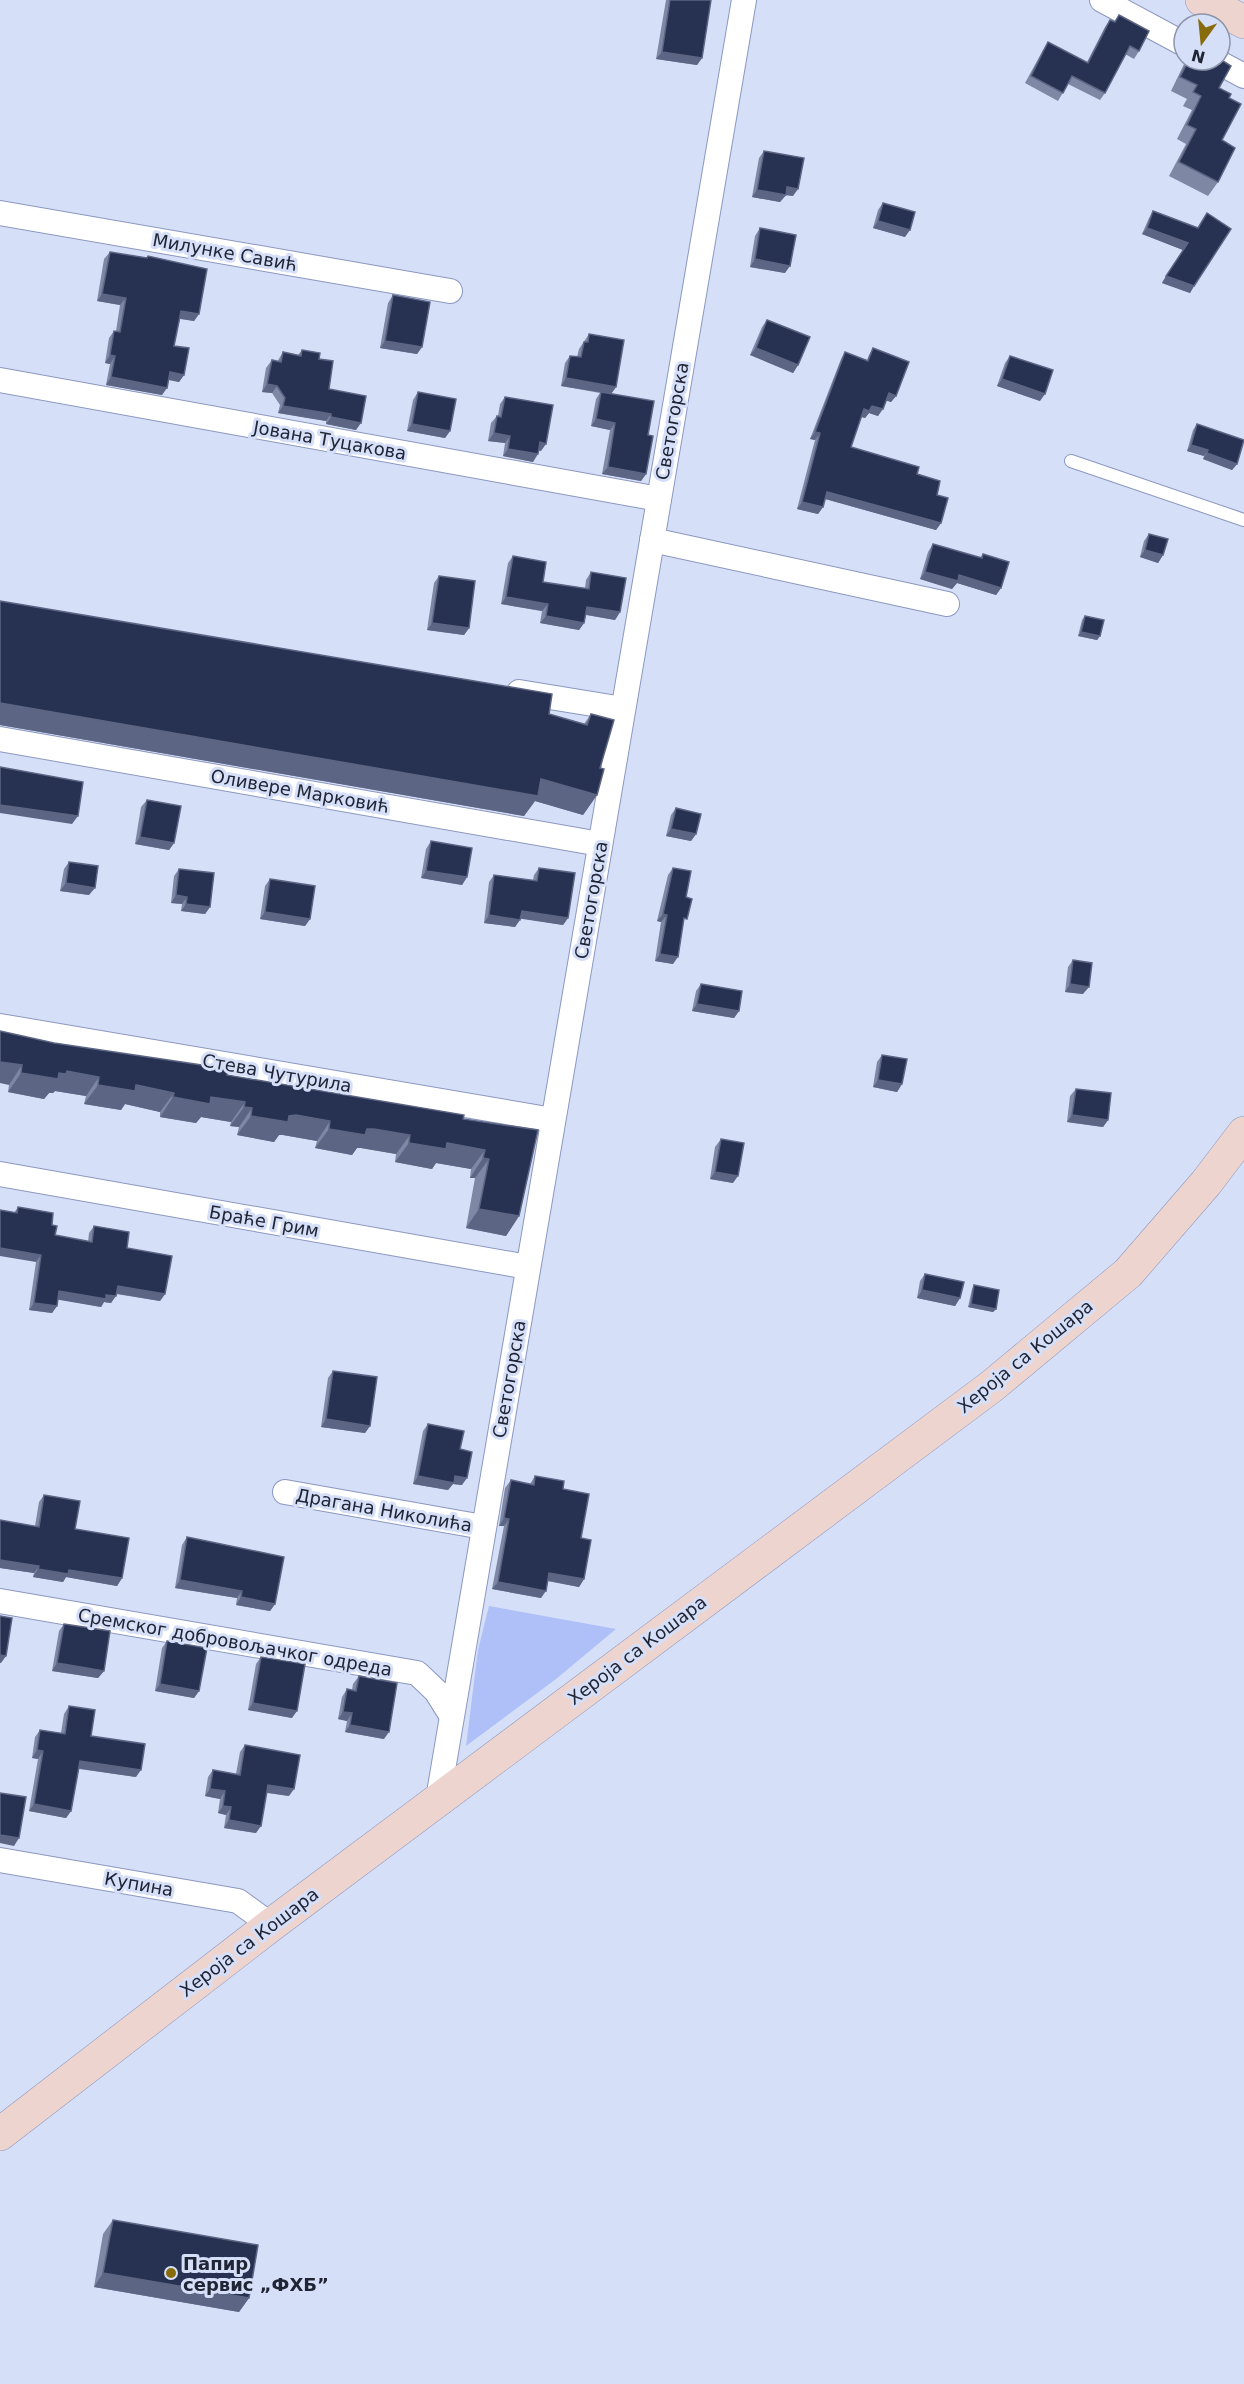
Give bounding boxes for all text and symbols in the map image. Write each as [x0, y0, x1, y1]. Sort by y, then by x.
north arrow [1172, 12, 1232, 72]
text: N [1189, 45, 1207, 67]
street label: Милунке Савић [151, 229, 299, 275]
street label: Светогорска [651, 360, 693, 482]
street label: Јована Туцакова [251, 416, 408, 464]
street label: Оливере Марковић [209, 765, 391, 817]
street label: Светогорска [570, 839, 612, 961]
street label: Стева Чутурила [201, 1050, 353, 1096]
street label: Браће Грим [208, 1201, 320, 1241]
street label: Хероја са Кошара [953, 1295, 1097, 1417]
street label: Светогорска [488, 1318, 530, 1440]
street label: Драгана Николића [294, 1484, 474, 1536]
street label: Хероја са Кошара [564, 1591, 710, 1709]
street label: Сремског добровољачког одреда [76, 1604, 394, 1680]
street label: Купина [103, 1868, 175, 1900]
street label: Хероја са Кошара [176, 1883, 322, 2001]
place label: Папир сервис „ФХБ” [183, 2253, 329, 2295]
marker: Папир сервис „ФХБ” [164, 2266, 178, 2280]

